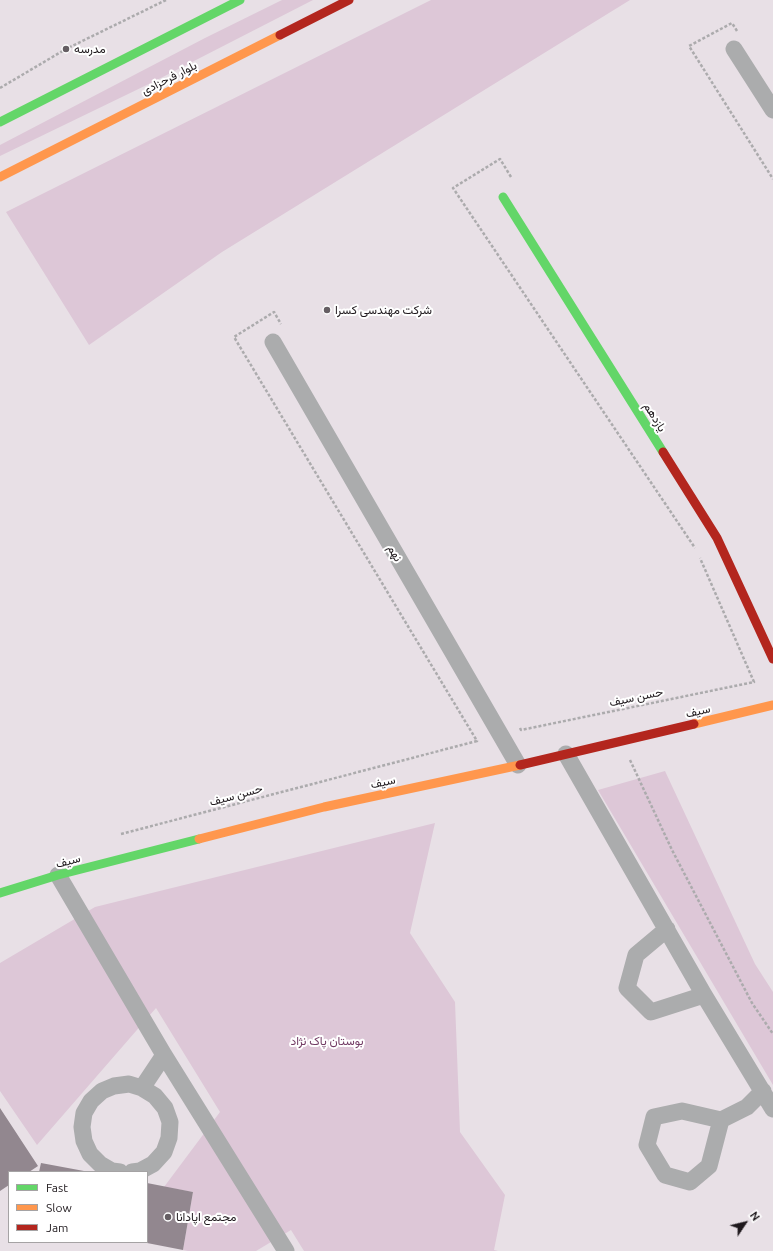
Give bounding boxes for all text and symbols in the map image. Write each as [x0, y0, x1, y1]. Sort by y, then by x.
place label: مدرسه [74, 42, 106, 56]
marker: مدرسه [61, 44, 71, 54]
street label: بلوار فرحزادی [139, 58, 199, 98]
place label: شرکت مهندسی کسرا [335, 303, 432, 317]
marker: شرکت مهندسی کسرا [322, 305, 332, 315]
street label: یازدهم [640, 400, 670, 434]
street label: نهم [385, 542, 405, 564]
street label: حسن سیف [608, 684, 664, 710]
street label: سیف [684, 701, 712, 721]
street label: سیف [369, 772, 397, 792]
street label: حسن سیف [208, 781, 264, 809]
street label: سیف [54, 851, 82, 871]
park label: بوستان پاک نژاد [290, 1034, 364, 1048]
legend [8, 1171, 148, 1243]
text: Fast [46, 1181, 68, 1194]
text: Slow [46, 1201, 72, 1214]
north arrow [725, 1203, 765, 1243]
text: N [748, 1209, 762, 1223]
place label: مجتمع اپادانا [176, 1210, 236, 1224]
marker: مجتمع اپادانا [163, 1212, 173, 1222]
text: Jam [46, 1221, 68, 1234]

